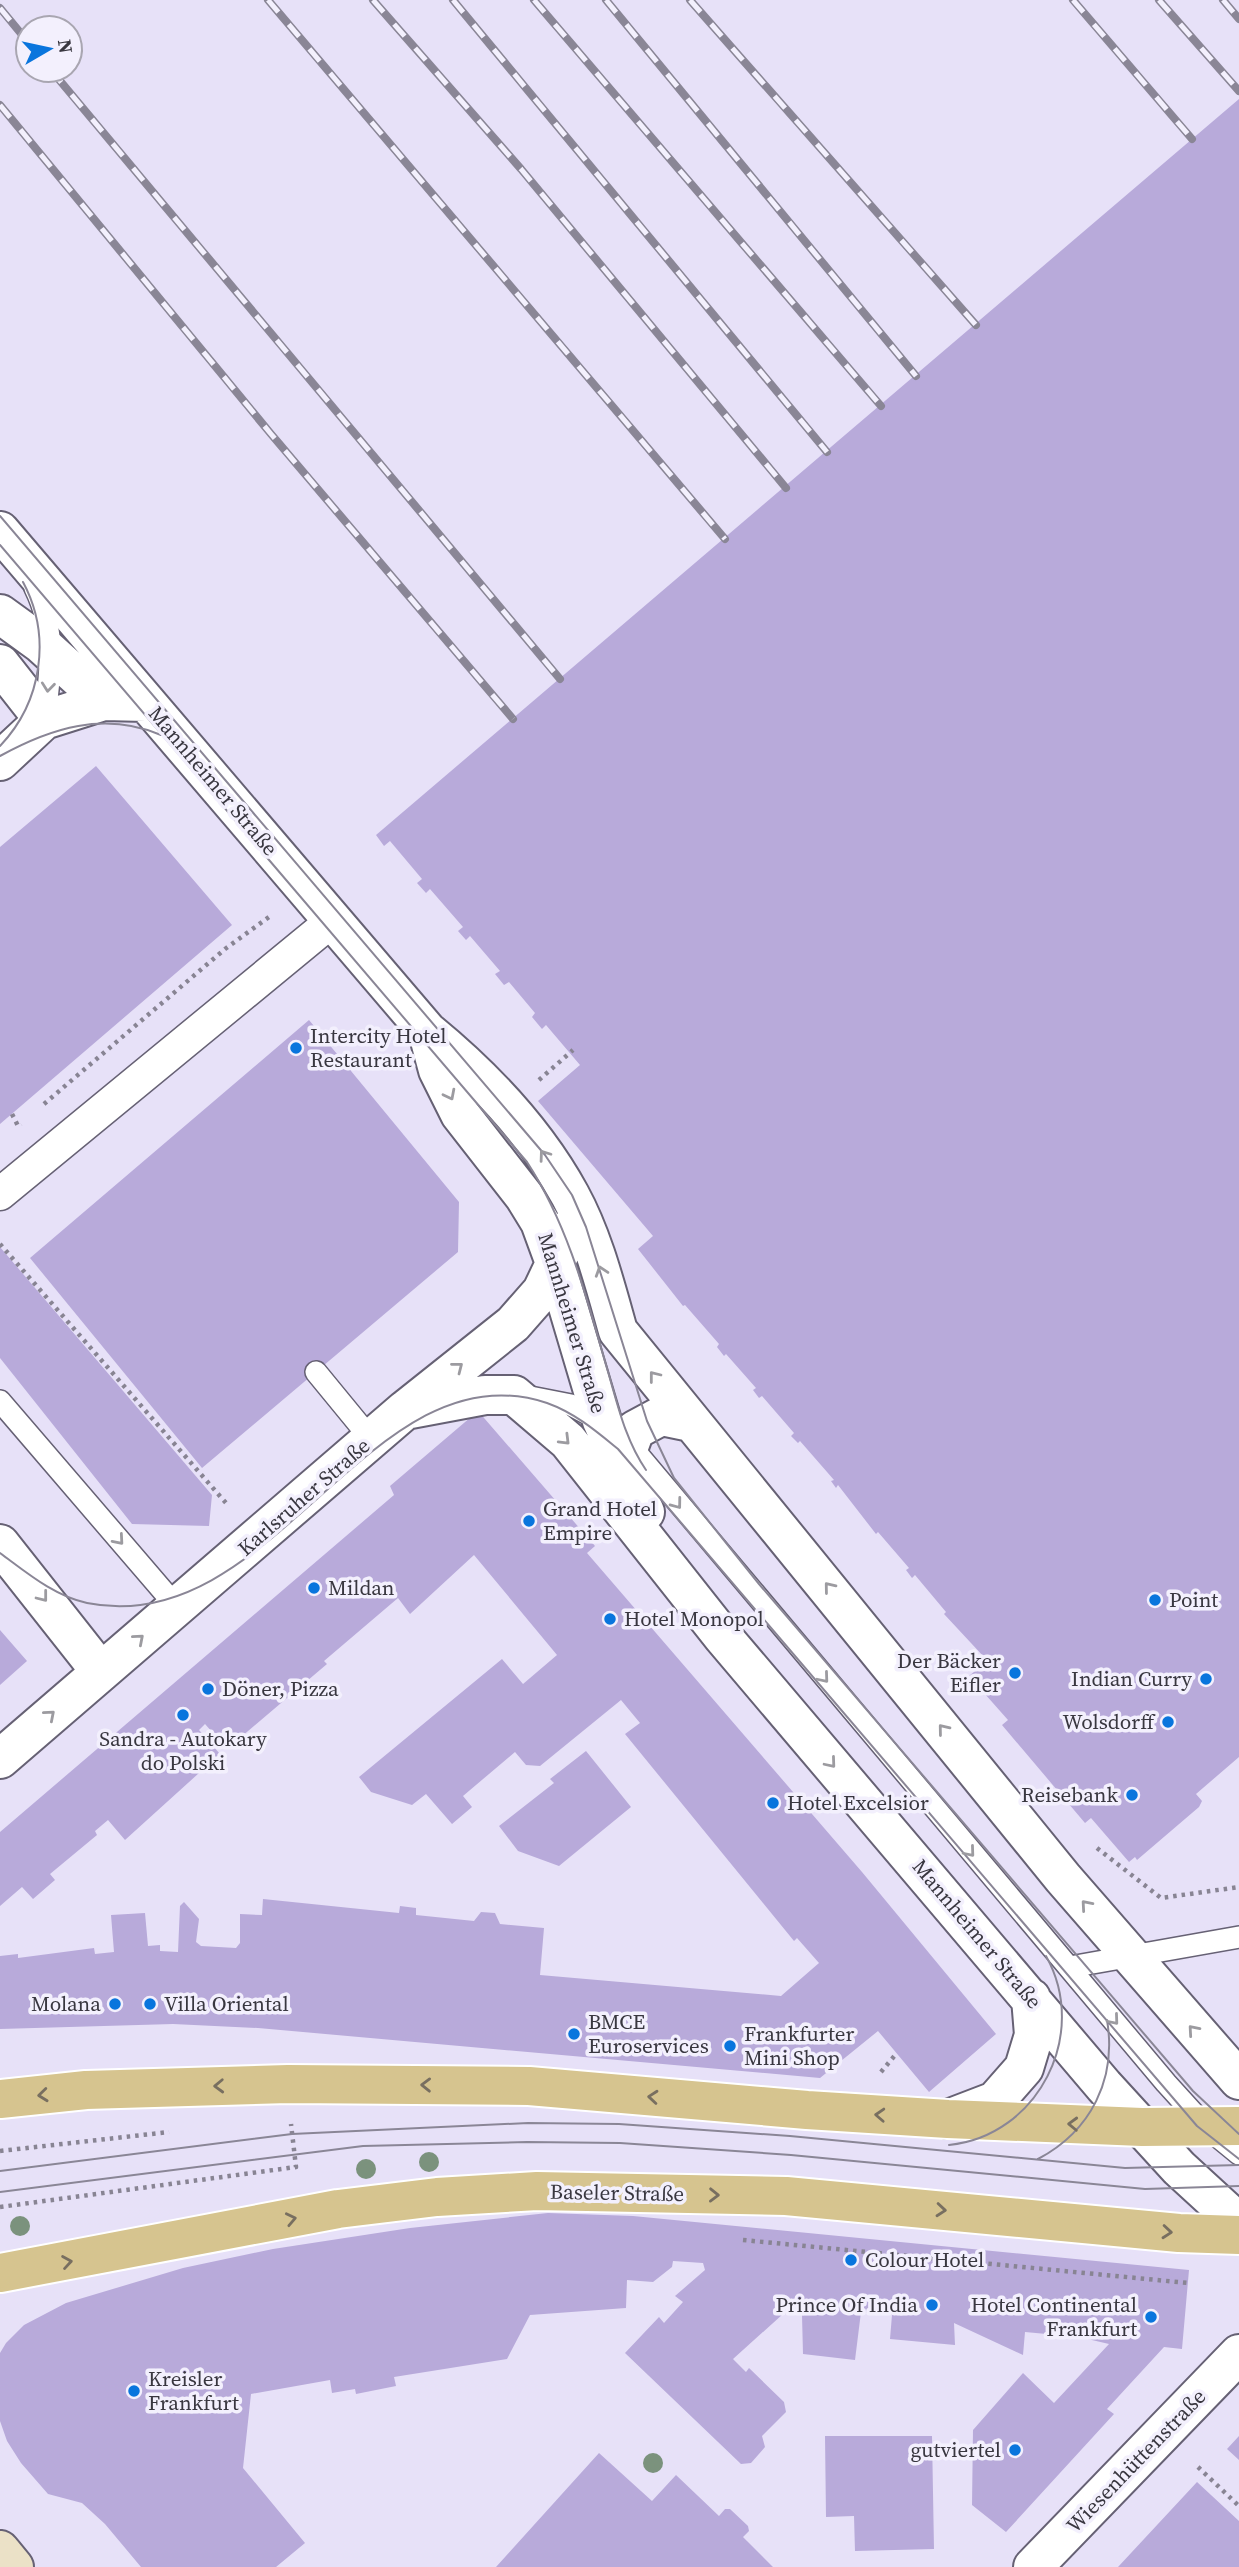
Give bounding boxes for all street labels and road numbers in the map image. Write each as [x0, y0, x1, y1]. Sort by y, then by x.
street label: Mannheimer Straße [142, 700, 285, 862]
street label: Mannheimer Straße [531, 1229, 614, 1417]
street label: Karlsruher Straße [231, 1431, 376, 1562]
street label: Mannheimer Straße [906, 1853, 1049, 2015]
street label: Baseler Straße [550, 2177, 684, 2208]
street label: Wiesenhüttenstraße [1059, 2382, 1212, 2539]

